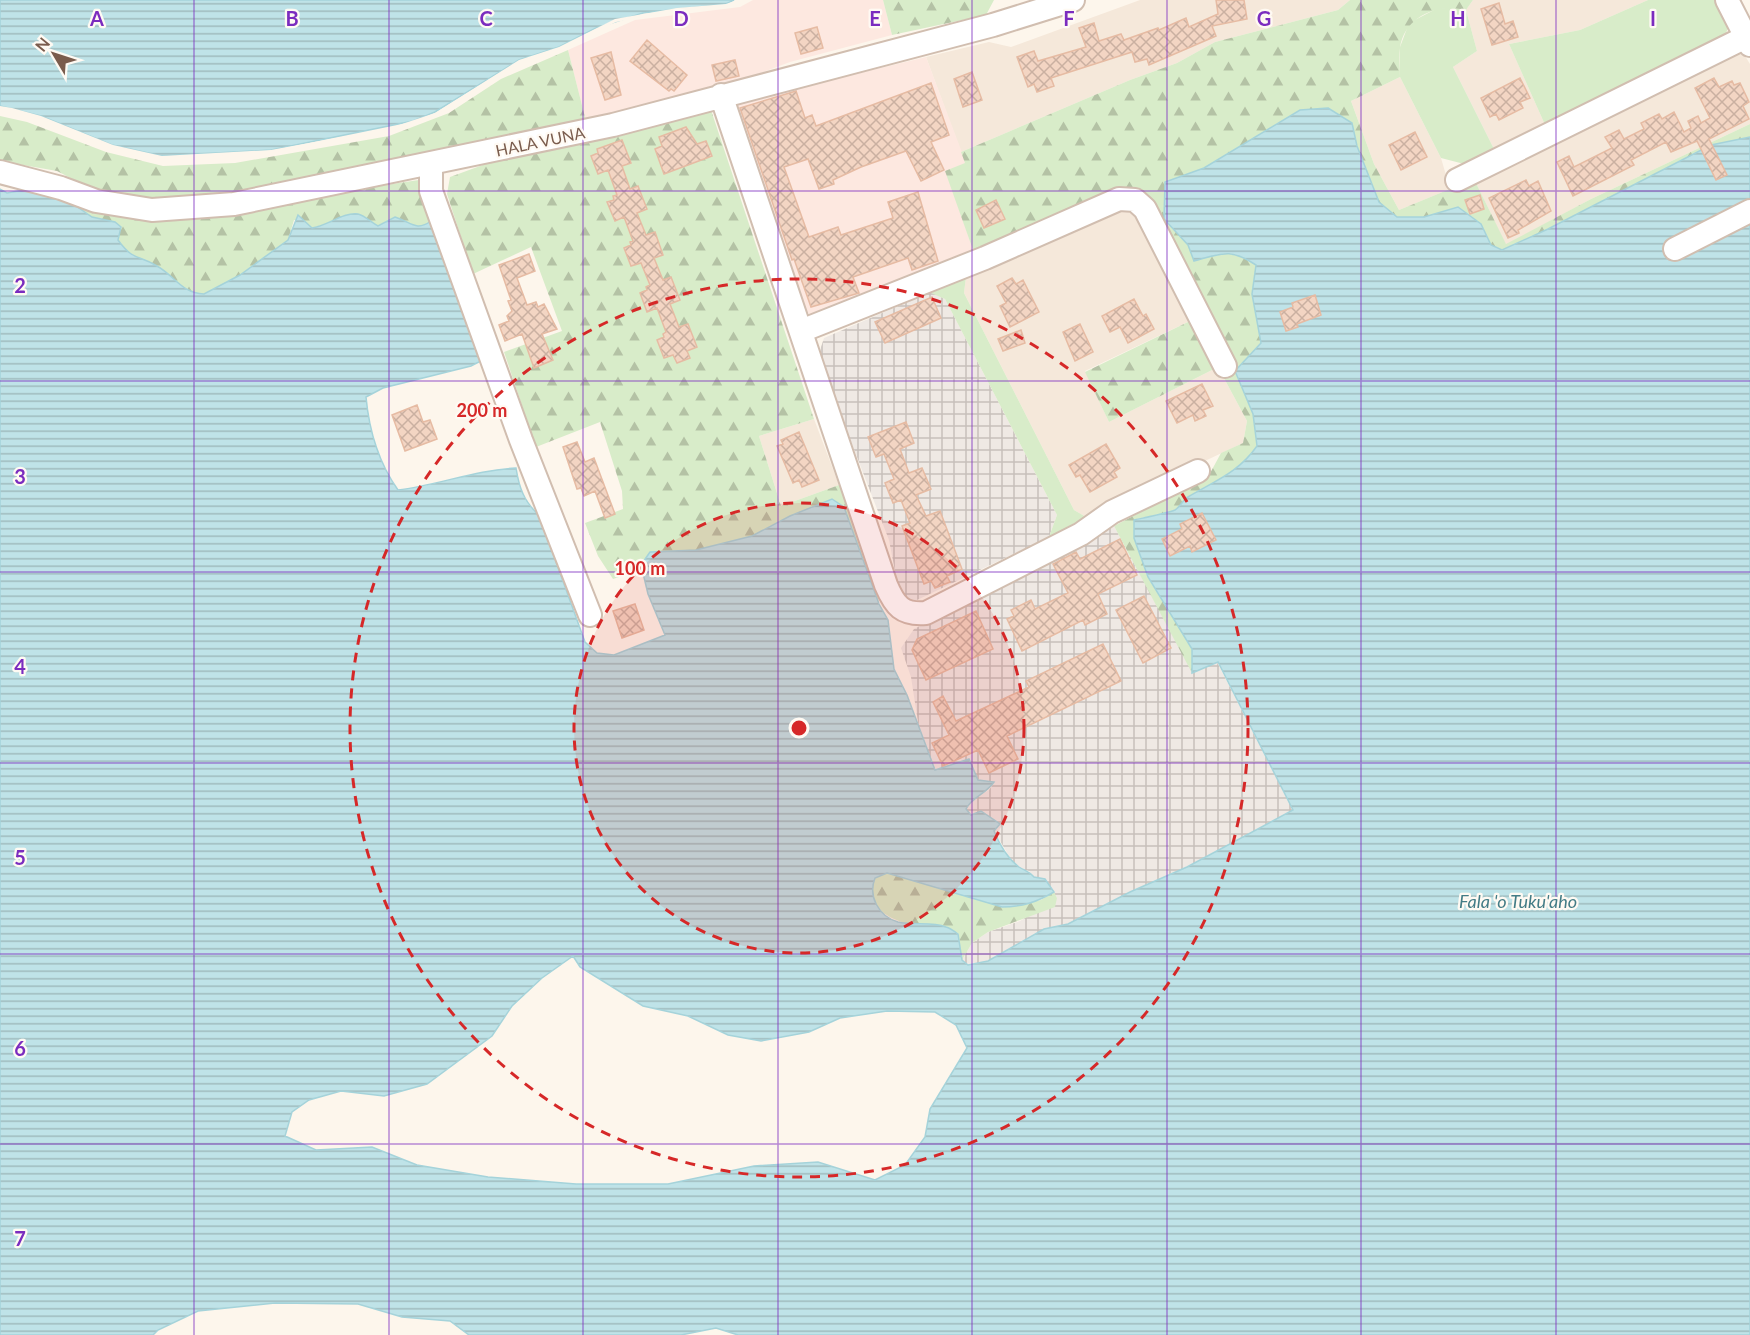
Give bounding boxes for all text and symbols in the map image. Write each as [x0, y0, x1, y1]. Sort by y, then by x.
text: A [89, 6, 104, 30]
text: B [285, 6, 299, 30]
text: C [479, 6, 493, 30]
text: D [673, 6, 689, 30]
text: E [869, 6, 881, 30]
text: F [1063, 6, 1075, 30]
text: G [1257, 6, 1271, 30]
text: H [1450, 6, 1466, 30]
text: I [1650, 6, 1656, 30]
north arrow [24, 24, 84, 84]
text: N [31, 33, 53, 55]
street label: HALA VUNA [494, 122, 587, 160]
text: 2 [14, 273, 26, 297]
text: 200 m [457, 399, 507, 421]
text: 3 [14, 464, 26, 488]
text: 100 m [615, 557, 665, 579]
text: 4 [14, 654, 26, 678]
centre of rings [789, 718, 809, 738]
text: 5 [14, 845, 26, 869]
water label: Fala 'o Tuku'aho [1459, 890, 1577, 912]
text: 6 [14, 1036, 26, 1060]
text: 7 [14, 1226, 26, 1250]

